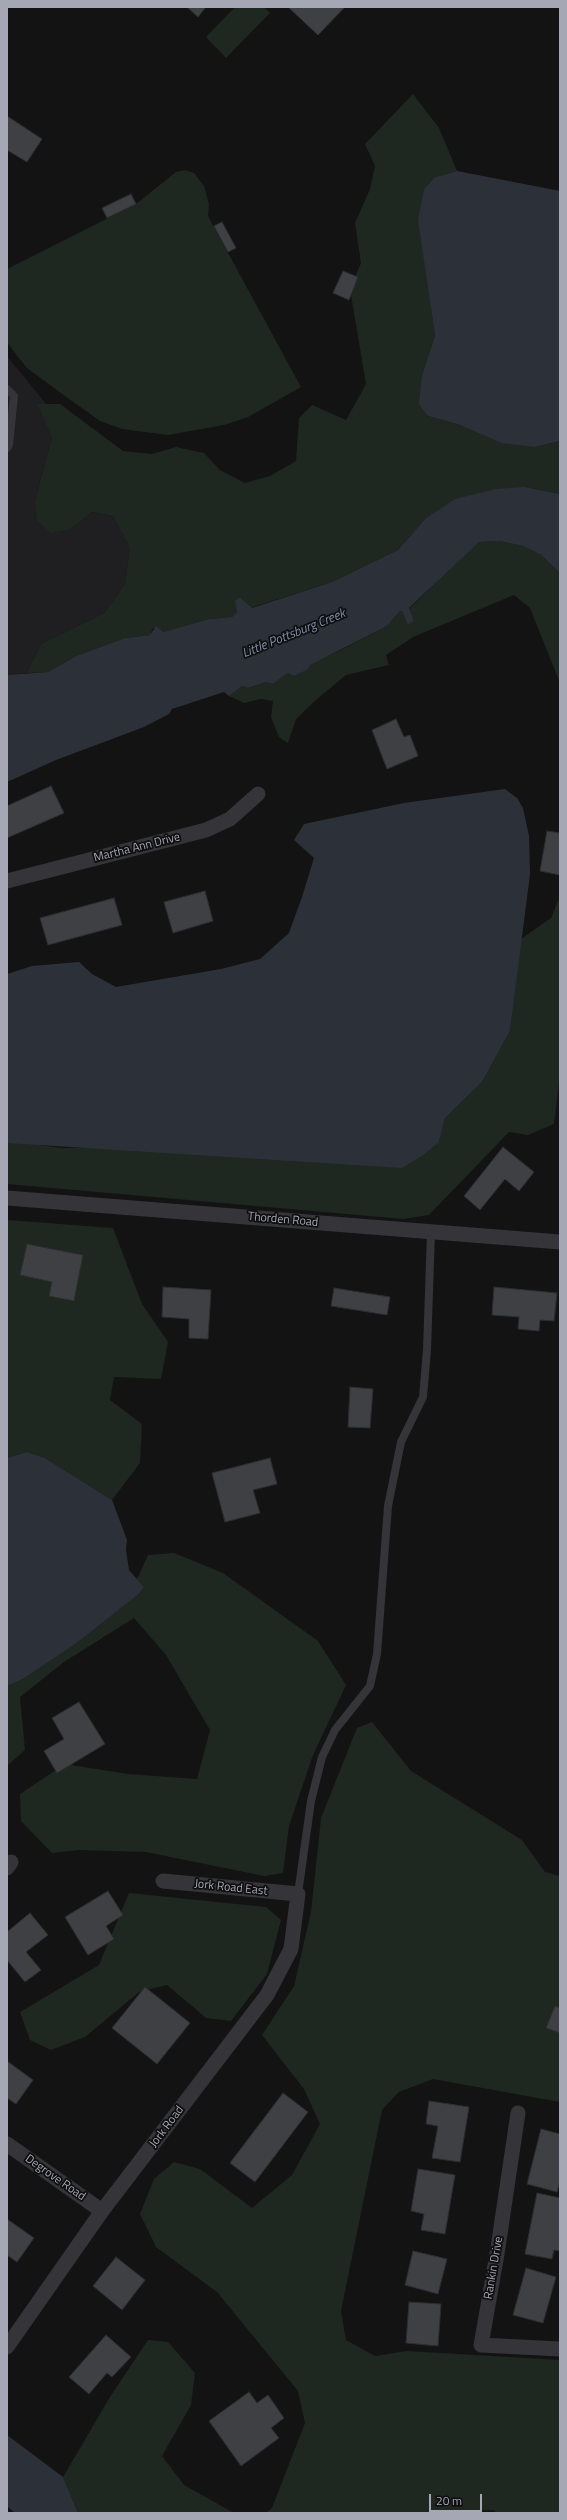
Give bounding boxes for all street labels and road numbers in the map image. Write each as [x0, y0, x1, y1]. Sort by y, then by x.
street label: Martha Ann Drive [92, 830, 182, 866]
street label: Thorden Road [247, 1210, 319, 1230]
street label: Jork Road East [194, 1877, 268, 1899]
street label: Jork Road [147, 2103, 187, 2151]
street label: Degrove Road [22, 2152, 88, 2204]
street label: Rankin Drive [481, 2235, 507, 2301]

